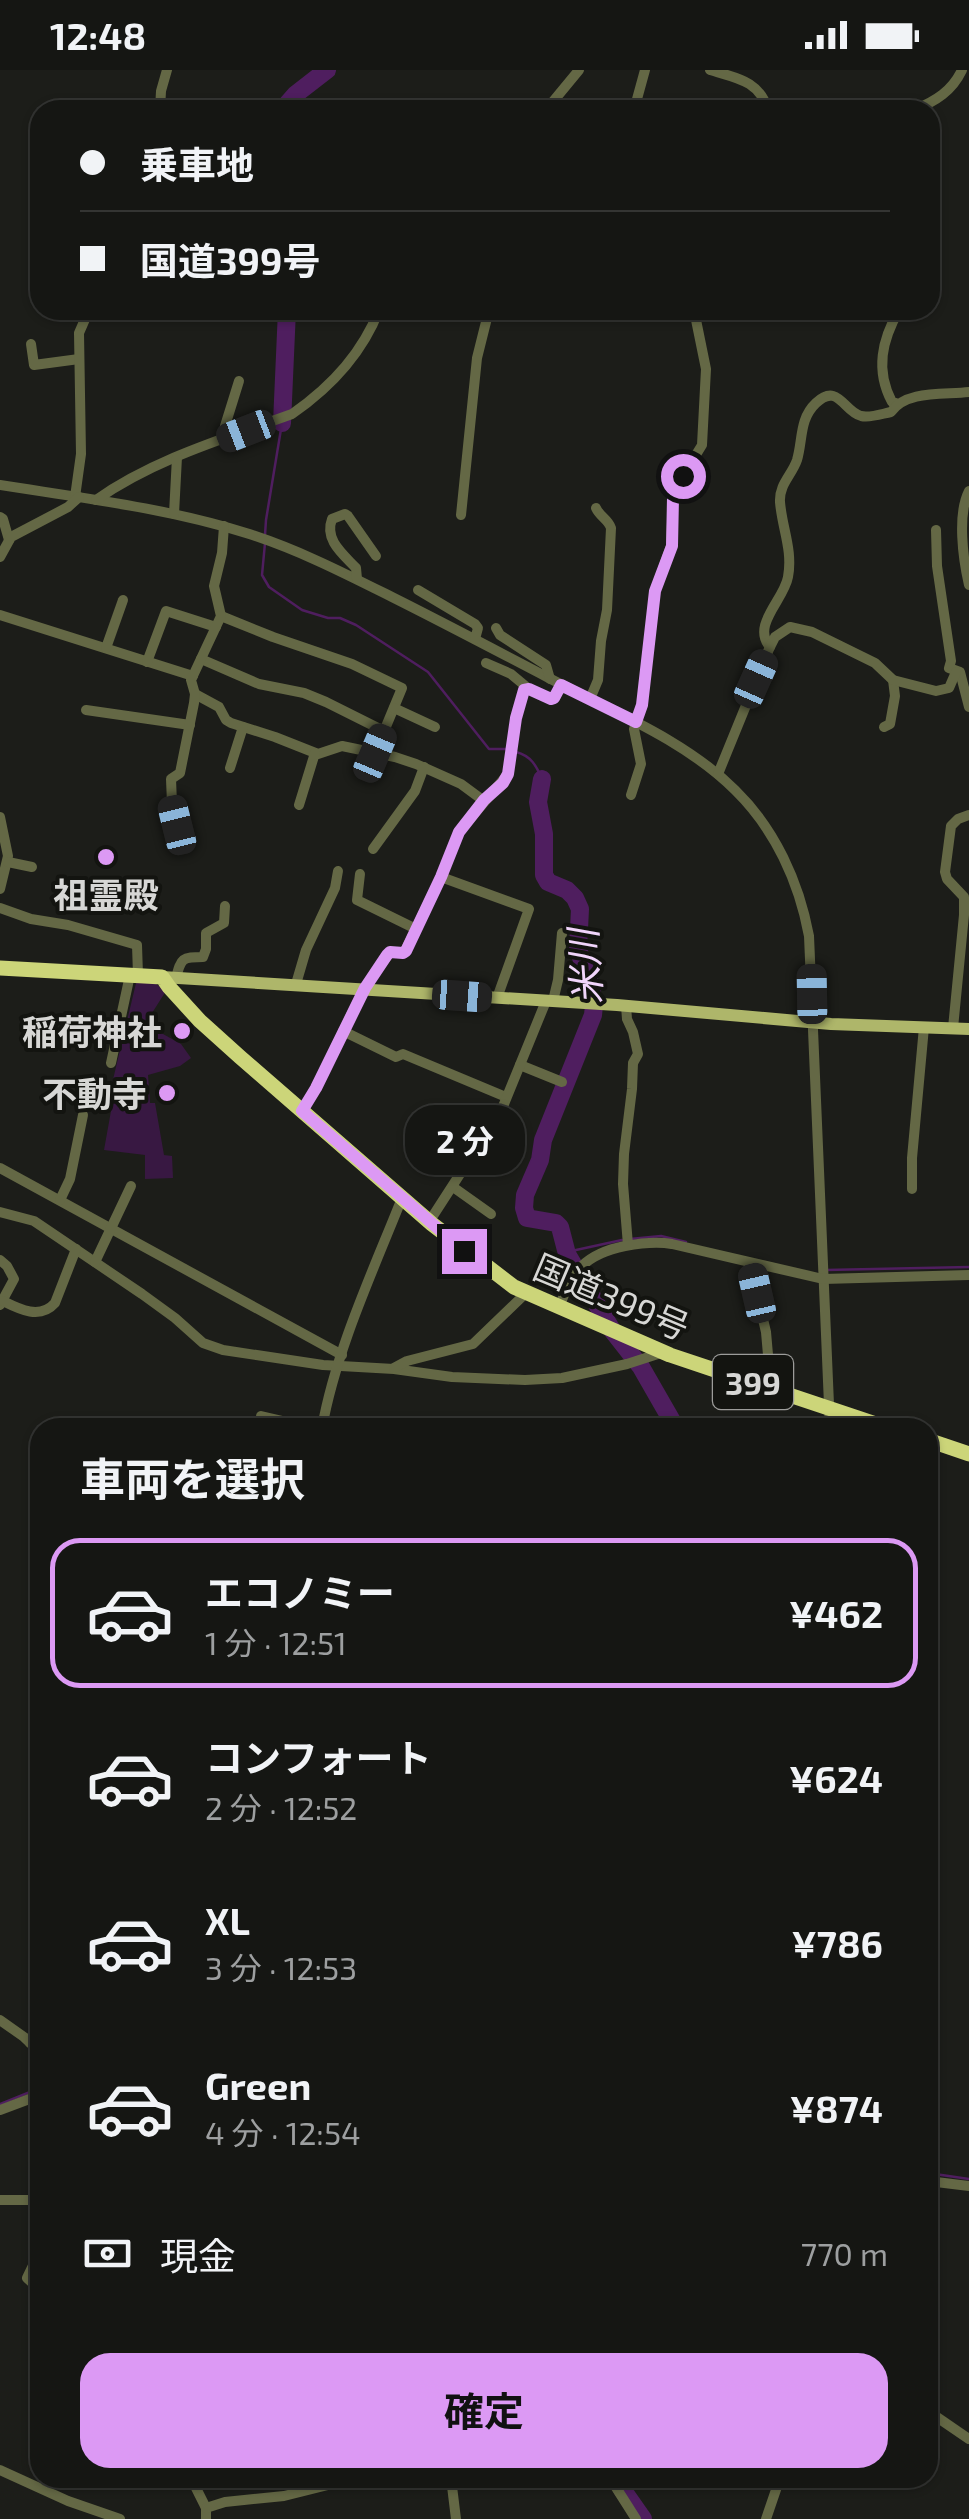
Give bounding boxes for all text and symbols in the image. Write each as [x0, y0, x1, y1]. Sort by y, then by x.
text: 12:48 [50, 12, 146, 58]
text: 乗車地 [140, 141, 254, 187]
text: 国道399号 [140, 237, 320, 283]
car [213, 406, 279, 456]
route start [661, 454, 706, 499]
car [730, 645, 782, 713]
car [349, 720, 401, 786]
car [155, 792, 199, 858]
marker: 祖霊殿 [95, 846, 117, 868]
place label: 祖霊殿 [53, 873, 159, 915]
water label: 米川 [558, 924, 610, 1007]
car [796, 964, 828, 1024]
car [431, 979, 493, 1013]
place label: 稲荷神社 [22, 1010, 162, 1052]
marker: 稲荷神社 [171, 1020, 193, 1042]
place label: 不動寺 [42, 1072, 147, 1114]
marker: 不動寺 [156, 1082, 178, 1104]
callout: 2 分 [404, 1106, 524, 1176]
text: 2 分 [436, 1121, 494, 1159]
route end [442, 1229, 487, 1274]
street label: 国道399号 [528, 1245, 696, 1347]
car [736, 1260, 778, 1326]
road number: 399 [713, 1355, 793, 1409]
text: 車両を選択 [80, 1451, 305, 1505]
icon: car [85, 1568, 175, 1658]
text: エコノミー [205, 1569, 395, 1615]
text: ¥462 [789, 1590, 883, 1636]
text: 1 分 · 12:51 [205, 1623, 347, 1661]
icon: car [85, 1733, 175, 1823]
text: コンフォート [205, 1734, 432, 1780]
text: ¥624 [789, 1755, 883, 1801]
text: 2 分 · 12:52 [205, 1788, 357, 1826]
text: XL [205, 1897, 250, 1943]
icon: car [85, 1898, 175, 1988]
text: ¥786 [792, 1920, 883, 1966]
text: 3 分 · 12:53 [205, 1948, 357, 1986]
text: Green [205, 2062, 311, 2108]
icon: car [85, 2063, 175, 2153]
text: ¥874 [790, 2085, 883, 2131]
text: 4 分 · 12:54 [205, 2113, 361, 2151]
icon: cash [80, 2226, 135, 2281]
text: 現金 [160, 2232, 236, 2278]
text: 770 m [801, 2234, 888, 2272]
button: 確定 [80, 2353, 888, 2468]

